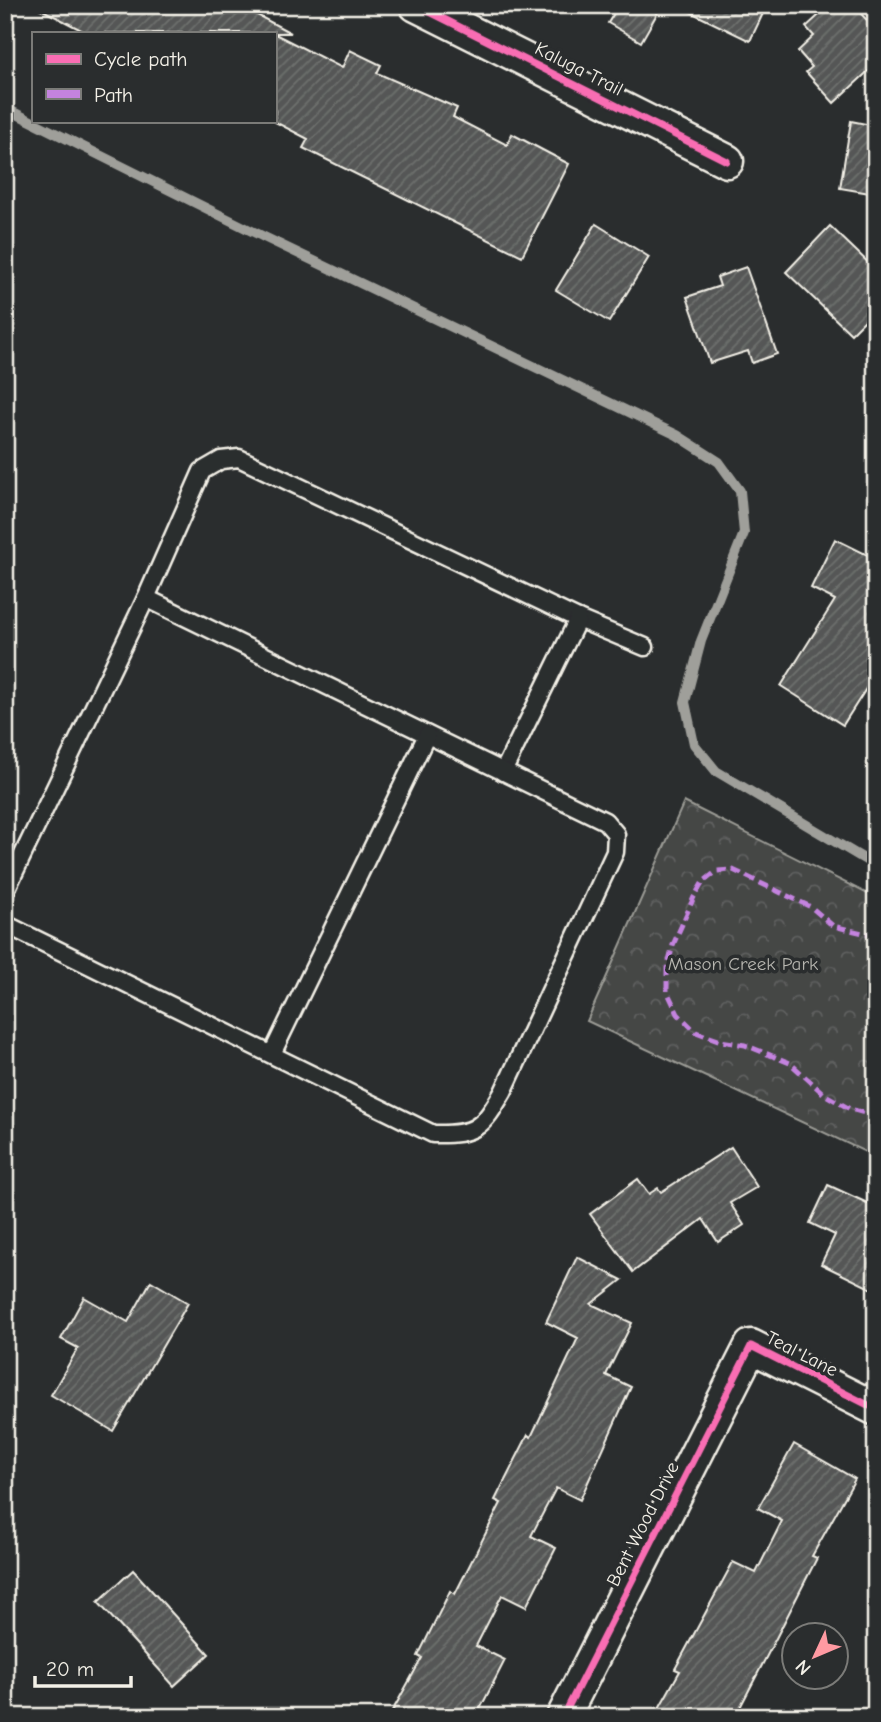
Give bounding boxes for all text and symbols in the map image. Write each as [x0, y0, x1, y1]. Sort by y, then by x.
legend [32, 32, 276, 122]
street label: Kaluga Trail [531, 37, 627, 101]
text: Cycle path [94, 47, 187, 71]
text: Path [94, 83, 133, 107]
park label: Mason Creek Park [668, 953, 819, 975]
street label: Teal Lane [763, 1327, 841, 1381]
street label: Bent Wood Drive [602, 1458, 684, 1590]
north arrow [780, 1620, 850, 1690]
scale bar [35, 1645, 131, 1689]
text: N [791, 1655, 816, 1679]
text: 20 m [46, 1657, 94, 1681]

